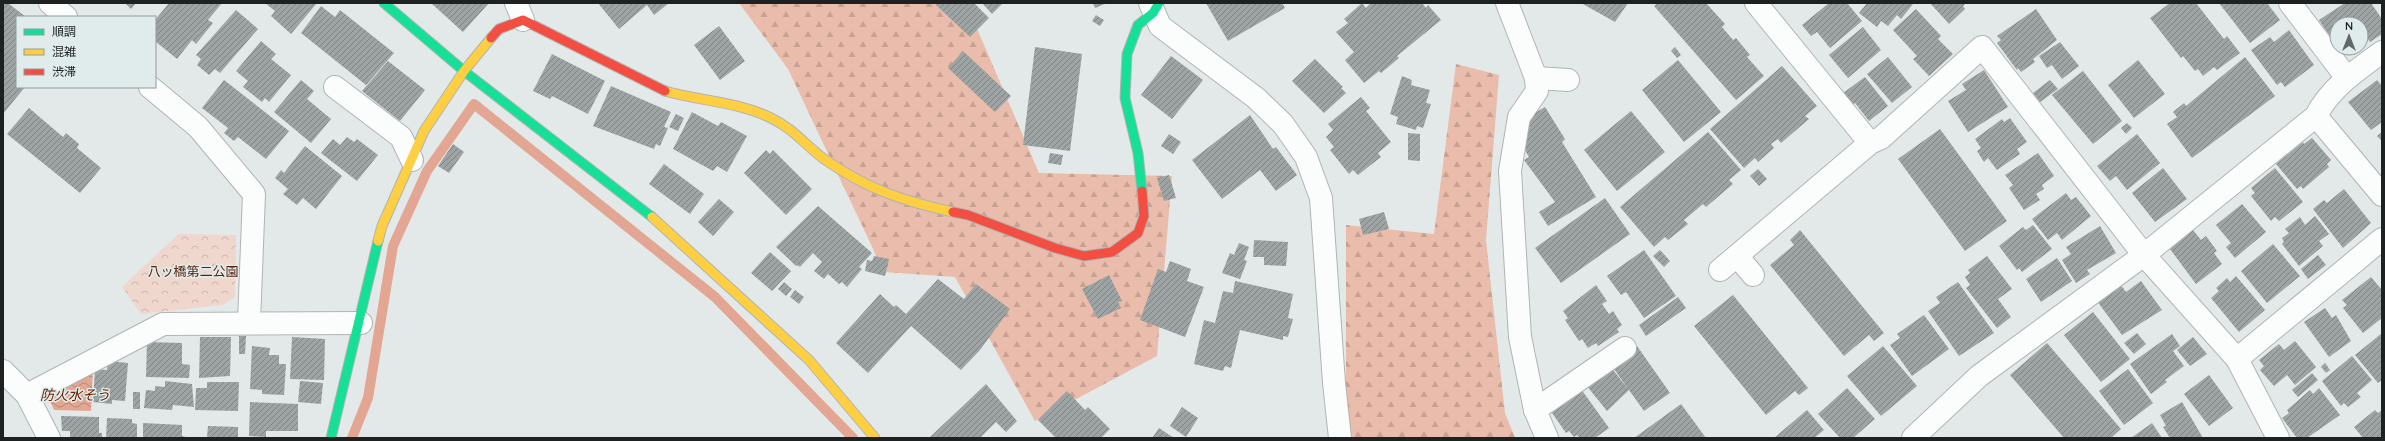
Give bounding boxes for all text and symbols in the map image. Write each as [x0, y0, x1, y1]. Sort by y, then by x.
legend [16, 16, 156, 88]
north arrow [2329, 16, 2369, 56]
text: N [2345, 19, 2353, 33]
text: 順調 [52, 24, 76, 39]
text: 混雑 [52, 44, 76, 59]
text: 渋滞 [52, 64, 76, 79]
park label: 八ッ橋第二公園 [147, 263, 239, 279]
water label: 防火水そう [40, 386, 110, 404]

